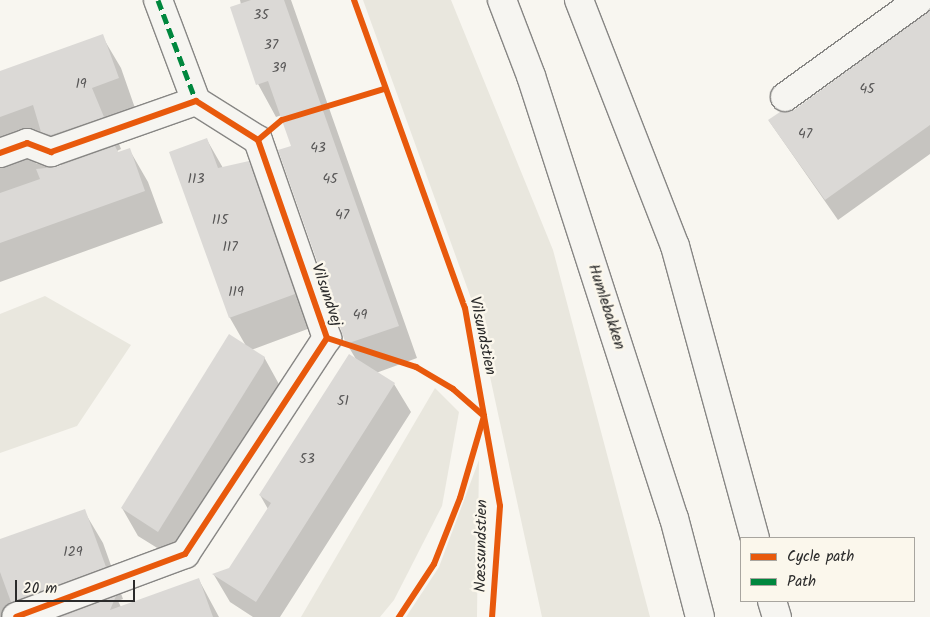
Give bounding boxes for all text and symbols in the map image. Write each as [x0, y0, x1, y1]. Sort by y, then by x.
house number: 35 [253, 7, 269, 23]
house number: 37 [264, 37, 278, 53]
house number: 39 [272, 60, 286, 76]
house number: 19 [75, 76, 87, 92]
house number: 45 [859, 81, 875, 97]
house number: 47 [798, 126, 812, 142]
house number: 43 [310, 140, 326, 156]
house number: 113 [188, 171, 204, 187]
house number: 45 [322, 171, 338, 187]
house number: 47 [335, 207, 349, 223]
house number: 115 [212, 212, 228, 228]
house number: 117 [222, 239, 238, 255]
street label: Vilsundvej [306, 261, 346, 329]
street label: Humlebakken [583, 262, 629, 352]
house number: 119 [228, 284, 244, 300]
street label: Vilsundstien [464, 295, 500, 377]
house number: 49 [353, 307, 367, 323]
house number: 51 [337, 393, 349, 409]
house number: 53 [299, 451, 315, 467]
street label: Næssundstien [472, 499, 492, 593]
legend [740, 537, 915, 602]
house number: 129 [63, 544, 83, 560]
text: Cycle path [787, 545, 854, 569]
scale bar [18, 570, 138, 602]
text: Path [787, 570, 816, 594]
text: 20 m [23, 577, 57, 601]

